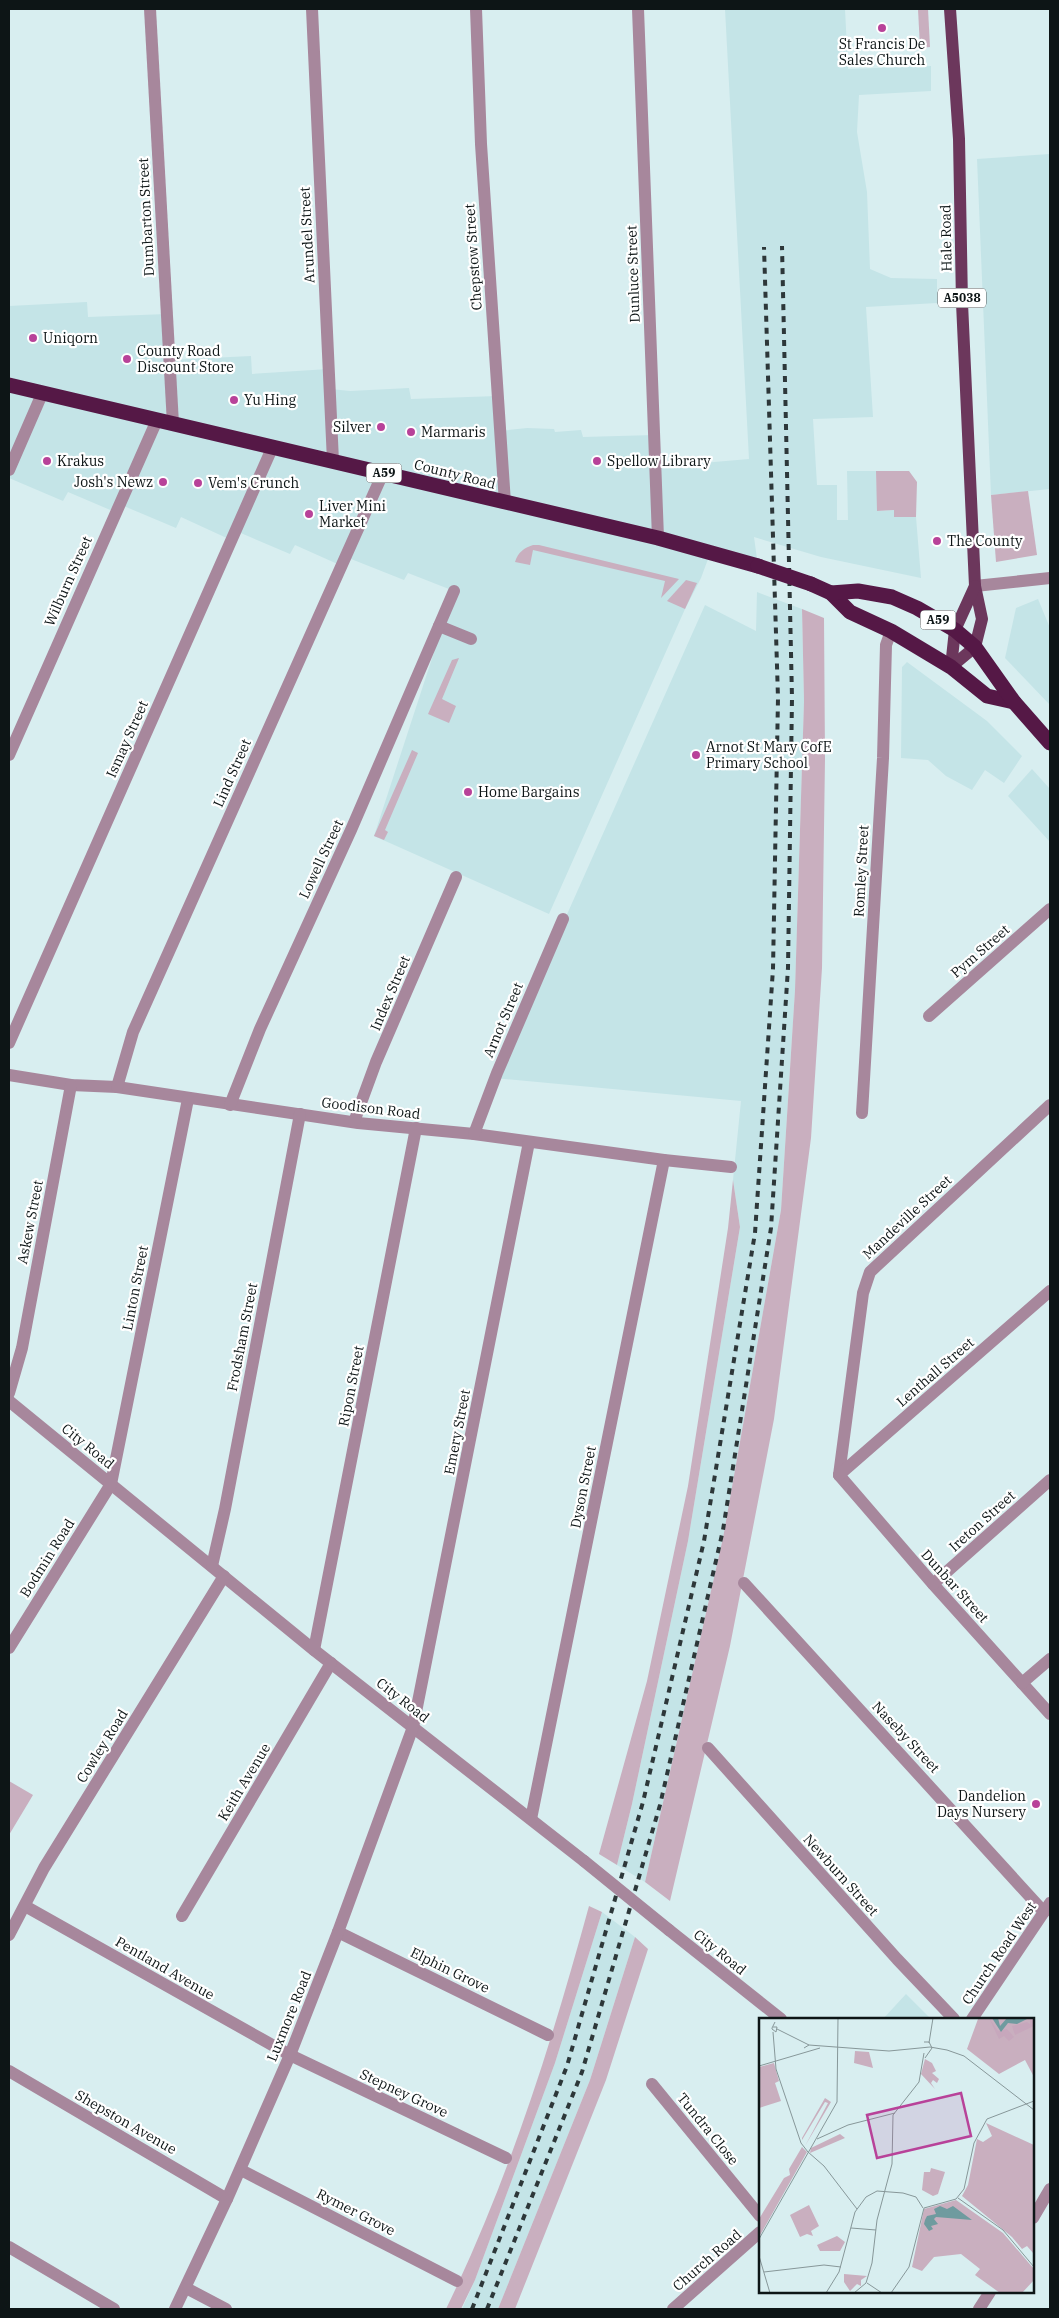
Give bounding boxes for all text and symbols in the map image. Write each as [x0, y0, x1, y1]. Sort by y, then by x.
marker: St Francis De Sales Church [876, 22, 888, 34]
place label: St Francis De Sales Church [839, 35, 925, 69]
street label: Dumbarton Street [134, 157, 158, 277]
street label: Arundel Street [295, 186, 319, 284]
street label: Chepstow Street [460, 203, 486, 311]
street label: Hale Road [936, 204, 956, 272]
street label: Dunluce Street [622, 225, 644, 323]
road number: A5038 [938, 288, 986, 308]
place label: Uniqorn [43, 329, 98, 347]
marker: Uniqorn [27, 332, 39, 344]
place label: County Road Discount Store [137, 342, 234, 376]
marker: County Road Discount Store [121, 353, 133, 365]
place label: Yu Hing [244, 391, 297, 409]
marker: Yu Hing [228, 394, 240, 406]
place label: Silver [333, 418, 372, 436]
marker: Silver [375, 421, 387, 433]
place label: Marmaris [421, 423, 486, 441]
marker: Marmaris [405, 426, 417, 438]
place label: Krakus [57, 452, 104, 470]
place label: Spellow Library [607, 452, 711, 470]
marker: Krakus [41, 455, 53, 467]
street label: County Road [412, 455, 498, 493]
marker: Spellow Library [591, 455, 603, 467]
road number: A59 [366, 463, 402, 482]
place label: Josh's Newz [74, 473, 153, 491]
place label: Vem's Crunch [208, 474, 299, 492]
marker: Josh's Newz [157, 476, 169, 488]
marker: Vem's Crunch [192, 477, 204, 489]
place label: Liver Mini Market [319, 497, 386, 531]
marker: Liver Mini Market [303, 508, 315, 520]
place label: The County [947, 532, 1023, 550]
street label: Wilburn Street [40, 533, 96, 629]
marker: The County [931, 535, 943, 547]
road number: A59 [920, 610, 956, 630]
street label: Ismay Street [102, 698, 152, 780]
street label: Lind Street [209, 736, 255, 810]
place label: Arnot St Mary CofE Primary School [706, 738, 832, 772]
marker: Arnot St Mary CofE Primary School [690, 749, 702, 761]
place label: Home Bargains [478, 783, 580, 801]
marker: Home Bargains [462, 786, 474, 798]
street label: Lowell Street [295, 816, 347, 901]
street label: Romley Street [850, 824, 872, 917]
street label: Pym Street [947, 920, 1013, 982]
street label: Index Street [366, 953, 414, 1033]
street label: Arnot Street [479, 980, 527, 1060]
street label: Goodison Road [321, 1093, 422, 1123]
street label: Mandeville Street [859, 1171, 955, 1263]
street label: Askew Street [13, 1178, 47, 1266]
street label: Linton Street [118, 1244, 152, 1332]
street label: Frodsham Street [223, 1281, 261, 1393]
street label: Lenthall Street [892, 1333, 978, 1411]
street label: Ripon Street [334, 1344, 368, 1428]
street label: Emery Street [440, 1388, 474, 1476]
street label: City Road [58, 1419, 118, 1473]
street label: Dyson Street [566, 1444, 600, 1530]
street label: Ireton Street [945, 1487, 1019, 1555]
street label: Bodmin Road [16, 1515, 79, 1601]
street label: Dunbar Street [917, 1546, 993, 1626]
street label: City Road [373, 1674, 434, 1727]
street label: Naseby Street [868, 1698, 944, 1777]
street label: Cowley Road [72, 1705, 132, 1786]
street label: Keith Avenue [214, 1740, 274, 1824]
place label: Dandelion Days Nursery [937, 1787, 1027, 1821]
marker: Dandelion Days Nursery [1030, 1798, 1042, 1810]
street label: Newburn Street [800, 1830, 883, 1920]
street label: Church Road West [958, 1898, 1040, 2008]
street label: City Road [690, 1925, 750, 1979]
street label: Pentland Avenue [112, 1932, 218, 2004]
street label: Elphin Grove [407, 1943, 493, 1997]
street label: Luxmore Road [263, 1968, 316, 2064]
inset map [759, 2018, 1034, 2293]
street label: Stepney Grove [357, 2065, 451, 2121]
street label: Shepston Avenue [72, 2086, 180, 2158]
street label: Tundra Close [673, 2089, 743, 2169]
street label: Rymer Grove [314, 2184, 398, 2240]
street label: Church Road [669, 2225, 745, 2295]

